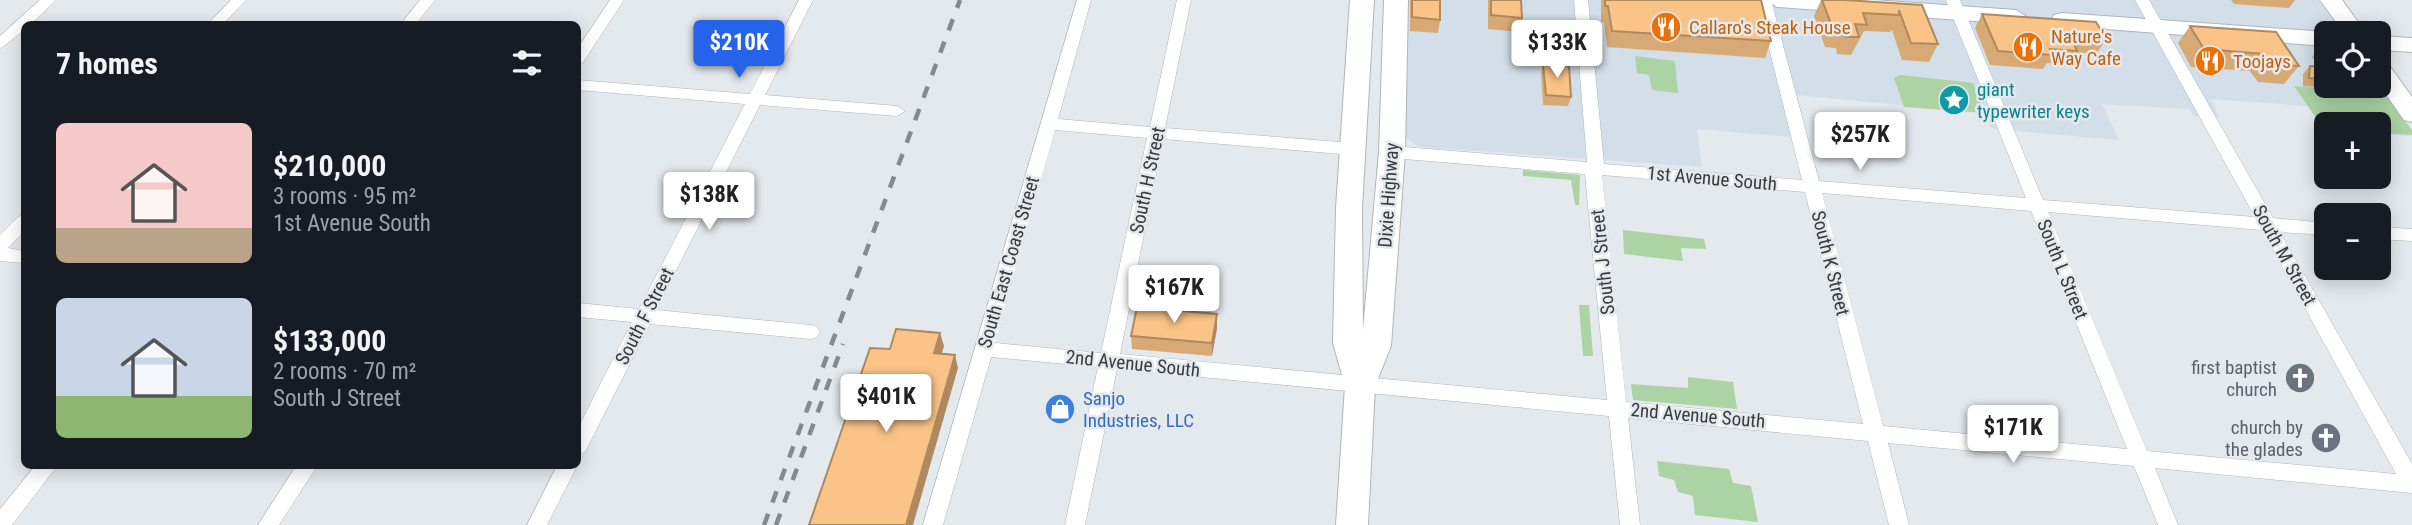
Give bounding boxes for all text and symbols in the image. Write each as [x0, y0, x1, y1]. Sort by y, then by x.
restaurant icon: Callaro's Steak House [1649, 10, 1683, 44]
place label: Callaro's Steak House [1689, 16, 1851, 39]
pin: $210K [690, 20, 788, 80]
pin: $133K [1508, 20, 1606, 80]
map controls [2314, 21, 2391, 280]
button: locate [2314, 21, 2391, 98]
place label: Nature's Way Cafe [2051, 25, 2121, 70]
text: $210K [709, 29, 769, 56]
text: $133K [1527, 29, 1587, 56]
restaurant icon: Nature's Way Cafe [2011, 30, 2045, 64]
icon: filters [508, 44, 546, 82]
restaurant icon: Toojays [2193, 44, 2227, 78]
text: 7 homes [56, 46, 158, 81]
place label: Toojays [2233, 50, 2291, 73]
place label: giant typewriter keys [1977, 78, 2090, 123]
place icon: giant typewriter keys [1937, 83, 1971, 117]
button: + [2314, 112, 2391, 189]
pin: $257K [1811, 113, 1909, 172]
text: $257K [1830, 121, 1890, 148]
street label: South H Street [1125, 125, 1170, 236]
street label: Dixie Highway [1373, 142, 1404, 248]
text: $210,000 [273, 148, 386, 183]
icon: home [112, 151, 196, 235]
street label: 1st Avenue South [1646, 161, 1778, 196]
pin: $138K [660, 173, 758, 232]
street label: South East Coast Street [973, 174, 1044, 351]
text: $138K [679, 181, 739, 208]
text: 3 rooms · 95 m² [273, 183, 416, 210]
street label: South M Street [2248, 201, 2322, 309]
button: − [2314, 203, 2391, 280]
street label: South J Street [1586, 208, 1619, 316]
street label: South K Street [1806, 208, 1855, 318]
text: 1st Avenue South [273, 210, 431, 237]
street label: South L Street [2032, 216, 2093, 322]
street label: South F Street [610, 264, 679, 369]
pin: $167K [1125, 266, 1223, 325]
text: $167K [1144, 274, 1204, 301]
text: $133,000 [273, 323, 386, 358]
icon: home [112, 326, 196, 410]
street label: 2nd Avenue South [1065, 345, 1201, 382]
place label: first baptist church [2191, 356, 2277, 401]
text: 2 rooms · 70 m² [273, 358, 416, 385]
church icon: first baptist church [2283, 361, 2317, 395]
pin: $401K [837, 374, 935, 434]
text: $401K [856, 383, 916, 410]
text: South J Street [273, 385, 401, 412]
place label: Sanjo Industries, LLC [1083, 387, 1194, 432]
shop icon: Sanjo Industries, LLC [1043, 392, 1077, 426]
street label: 2nd Avenue South [1630, 398, 1766, 433]
pin: $171K [1964, 406, 2062, 465]
text: $171K [1983, 414, 2043, 441]
place label: church by the glades [2225, 416, 2303, 461]
church icon: church by the glades [2309, 421, 2343, 455]

